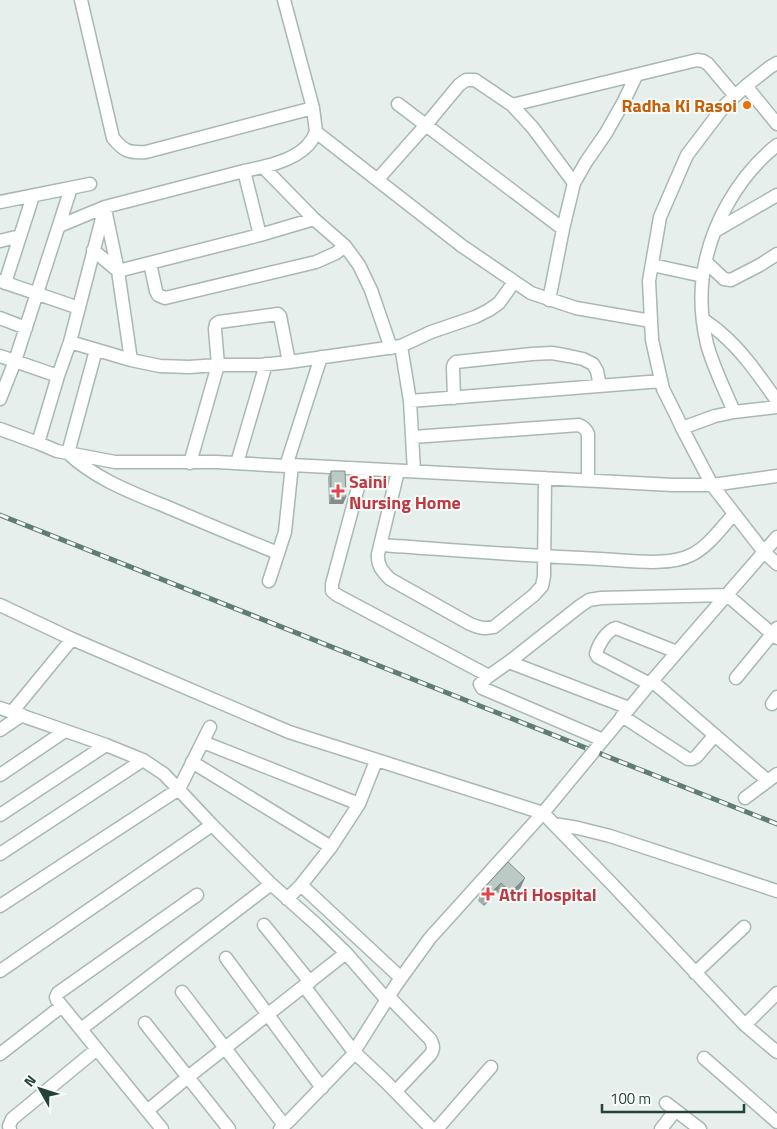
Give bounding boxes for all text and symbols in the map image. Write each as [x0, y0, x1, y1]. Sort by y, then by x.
place label: Radha Ki Rasoi [621, 92, 737, 119]
marker: Radha Ki Rasoi [741, 99, 753, 111]
place label: Saini Nursing Home [349, 468, 461, 516]
marker: Saini Nursing Home [331, 484, 345, 498]
place label: Atri Hospital [499, 881, 597, 908]
marker: Atri Hospital [481, 887, 495, 901]
north arrow [15, 1064, 65, 1114]
text: N [18, 1070, 41, 1091]
scale bar [602, 1082, 744, 1114]
text: 100 m [610, 1087, 651, 1110]

